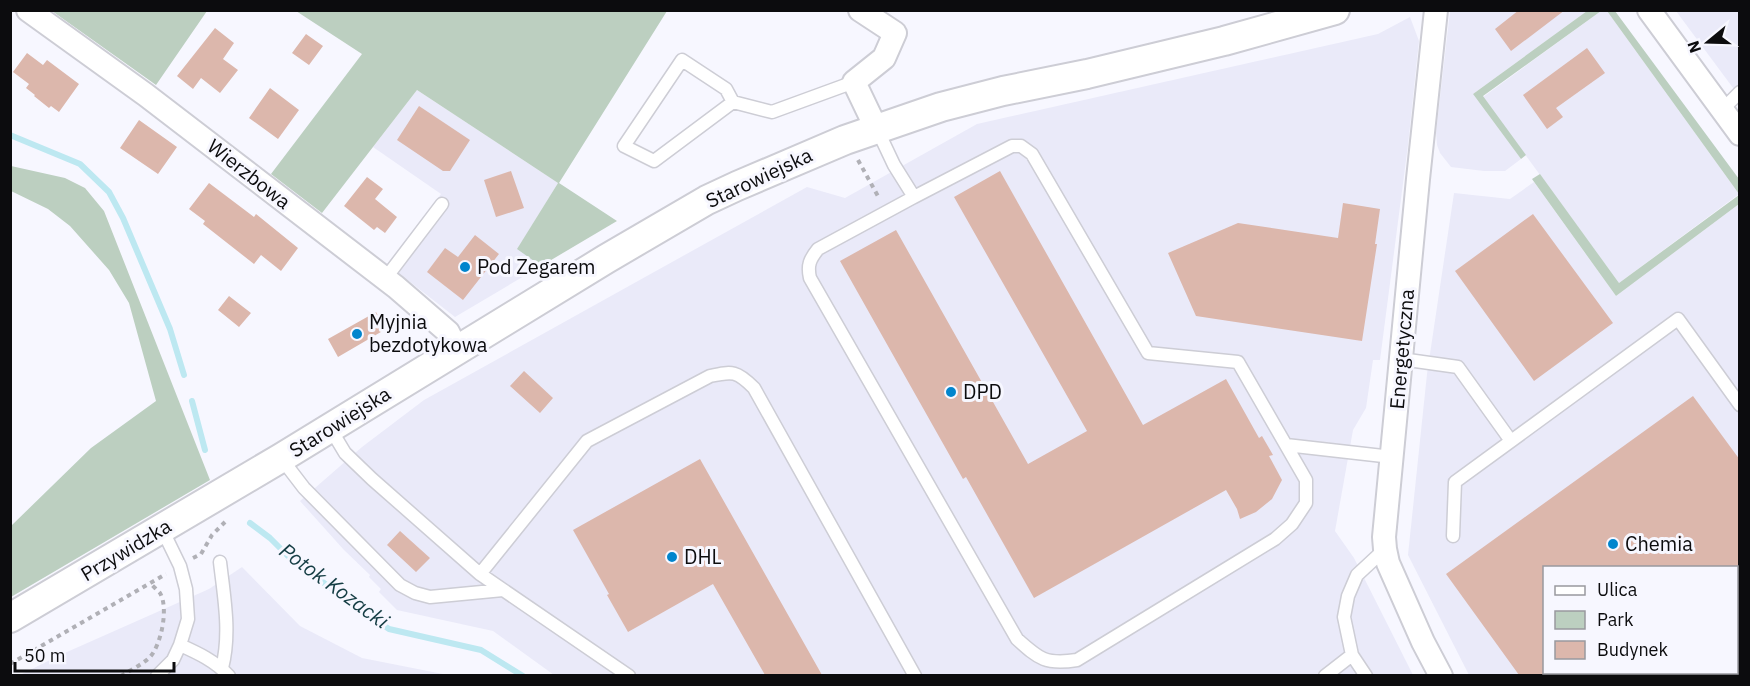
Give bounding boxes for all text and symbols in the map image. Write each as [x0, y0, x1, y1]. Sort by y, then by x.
north arrow [1678, 12, 1738, 72]
text: N [1682, 38, 1705, 56]
street label: Wierzbowa [202, 132, 297, 215]
street label: Starowiejska [701, 141, 817, 214]
place label: Pod Zegarem [477, 253, 596, 280]
marker: Pod Zegarem [458, 260, 472, 274]
street label: Energetyczna [1383, 287, 1420, 410]
place label: Myjnia bezdotykowa [369, 308, 488, 358]
marker: Myjnia bezdotykowa [350, 327, 364, 341]
place label: DPD [963, 378, 1002, 405]
street label: Starowiejska [284, 380, 396, 463]
marker: DPD [944, 385, 958, 399]
street label: Przywidzka [76, 512, 176, 587]
place label: Chemia [1625, 530, 1693, 557]
water label: Potok Kozacki [274, 536, 395, 635]
marker: Chemia [1606, 537, 1620, 551]
place label: DHL [684, 543, 722, 570]
marker: DHL [665, 550, 679, 564]
legend [1543, 566, 1738, 674]
text: Ulica [1597, 578, 1638, 601]
text: Park [1597, 608, 1634, 631]
scale bar [15, 635, 174, 673]
text: Budynek [1597, 638, 1669, 661]
text: 50 m [24, 644, 66, 667]

